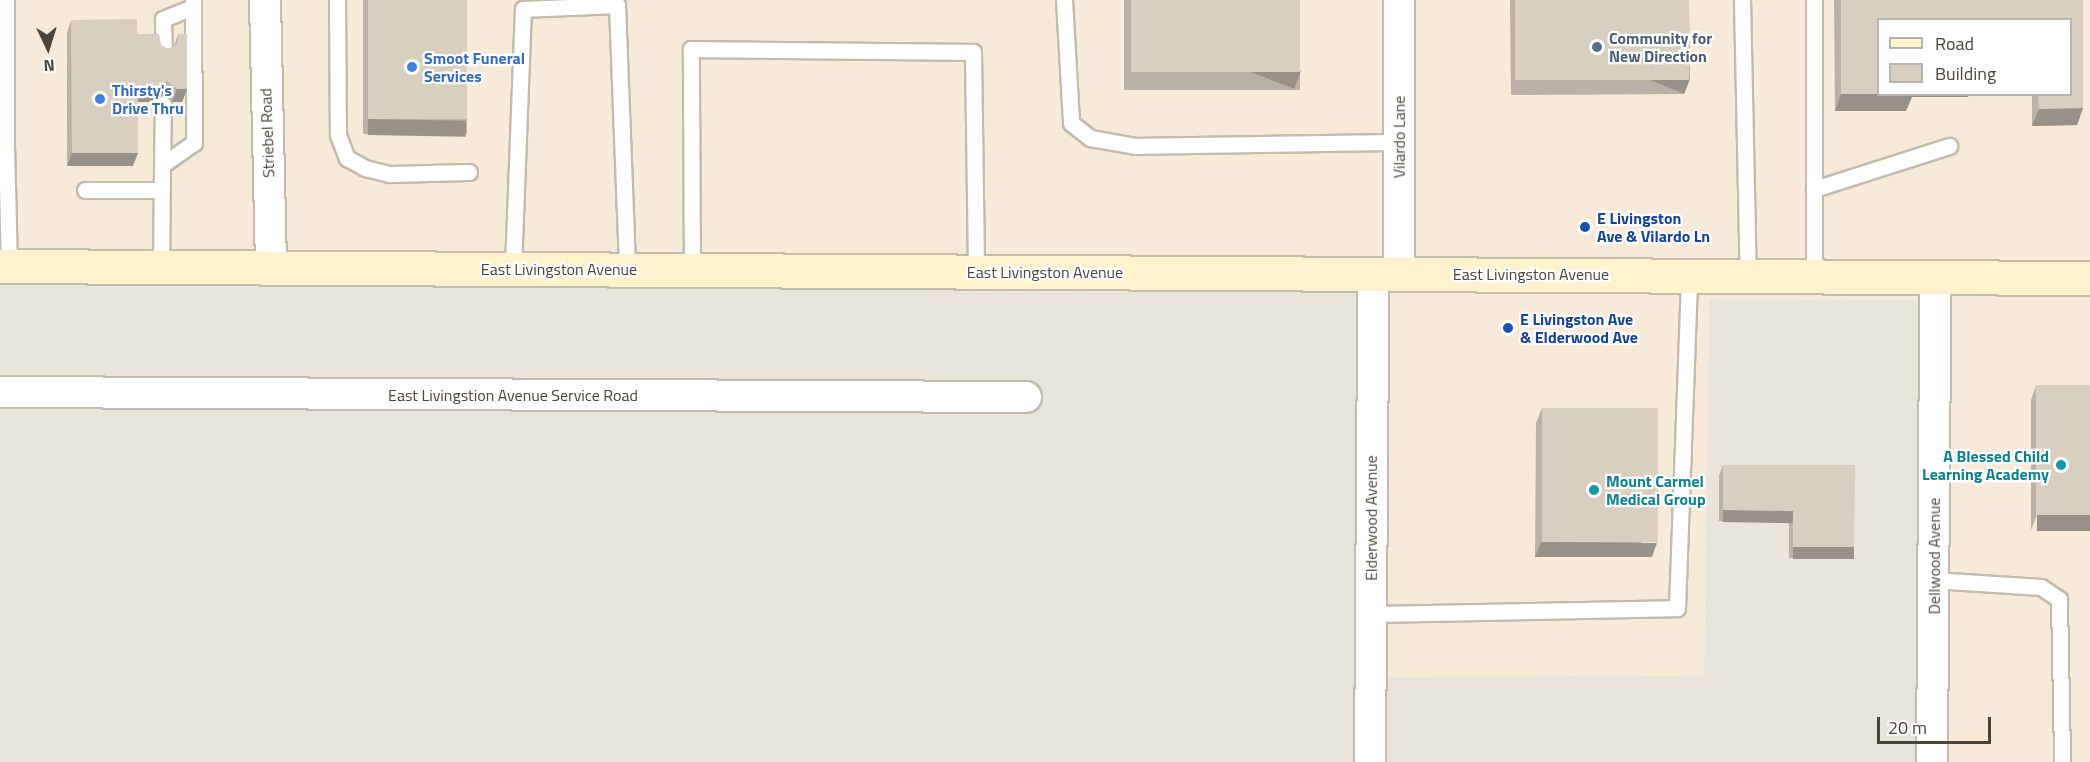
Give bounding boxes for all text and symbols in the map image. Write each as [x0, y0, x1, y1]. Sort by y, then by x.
north arrow [18, 18, 78, 78]
legend [1877, 18, 2072, 96]
place label: Community for New Direction [1609, 28, 1712, 66]
text: Road [1935, 30, 1974, 57]
marker: Community for New Direction [1590, 40, 1604, 54]
place label: Smoot Funeral Services [424, 48, 525, 86]
text: N [43, 54, 56, 78]
marker: Smoot Funeral Services [405, 60, 419, 74]
text: Building [1935, 60, 1996, 87]
place label: Thirsty's Drive Thru [112, 80, 184, 118]
street label: Striebel Road [256, 88, 278, 178]
marker: Thirsty's Drive Thru [93, 92, 107, 106]
street label: Vilardo Lane [1389, 96, 1409, 178]
place label: E Livingston Ave & Vilardo Ln [1597, 208, 1710, 246]
marker: E Livingston Ave & Vilardo Ln [1578, 220, 1592, 234]
street label: East Livingston Avenue [481, 259, 637, 279]
street label: East Livingston Avenue [967, 262, 1123, 282]
street label: East Livingston Avenue [1453, 264, 1609, 284]
place label: E Livingston Ave & Elderwood Ave [1520, 309, 1638, 347]
marker: E Livingston Ave & Elderwood Ave [1501, 321, 1515, 335]
street label: East Livingstion Avenue Service Road [388, 385, 638, 405]
place label: A Blessed Child Learning Academy [1922, 446, 2049, 484]
street label: Elderwood Avenue [1361, 455, 1381, 581]
marker: A Blessed Child Learning Academy [2054, 458, 2068, 472]
place label: Mount Carmel Medical Group [1606, 471, 1706, 509]
marker: Mount Carmel Medical Group [1587, 483, 1601, 497]
street label: Dellwood Avenue [1924, 498, 1944, 614]
scale bar [1880, 705, 1994, 743]
text: 20 m [1888, 714, 1927, 741]

